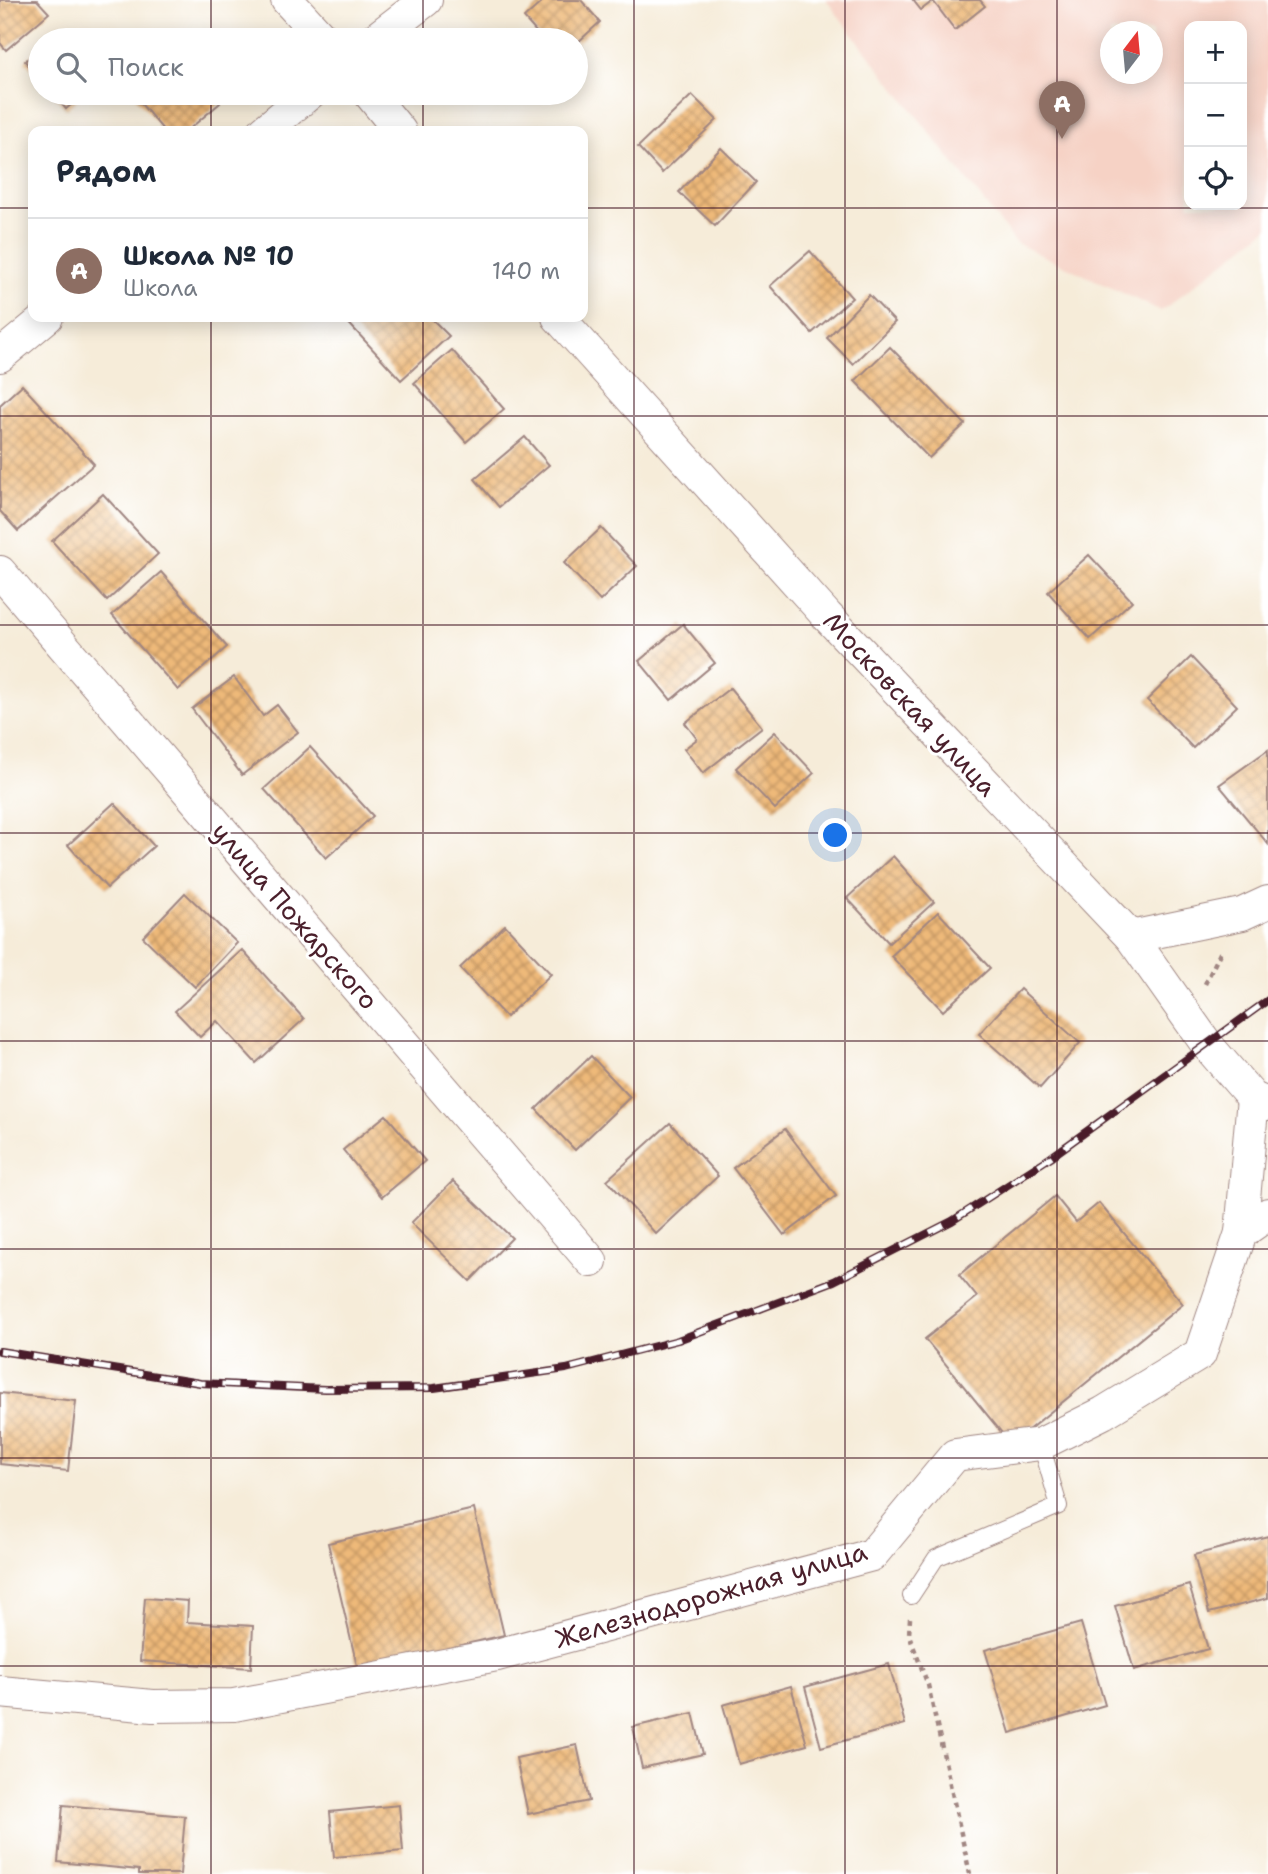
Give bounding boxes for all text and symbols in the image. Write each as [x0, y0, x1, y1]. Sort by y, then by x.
north arrow [1100, 21, 1163, 84]
map controls [1184, 21, 1247, 210]
button: + [1184, 21, 1247, 84]
search box [28, 28, 588, 105]
icon: search [52, 48, 90, 86]
text: Поиск [108, 49, 184, 84]
pin: A [1039, 81, 1085, 139]
button: − [1184, 84, 1247, 147]
button: locate [1184, 147, 1247, 210]
text: Рядом [56, 151, 156, 192]
text: Школа № 10 [123, 238, 294, 273]
text: A [70, 256, 88, 286]
text: 140 m [492, 256, 560, 286]
text: Школа [123, 273, 198, 303]
street label: Московская улица [816, 604, 1005, 803]
street label: улица Пожарского [204, 815, 386, 1017]
your location [818, 818, 852, 852]
street label: Железнодорожная улица [551, 1533, 871, 1656]

